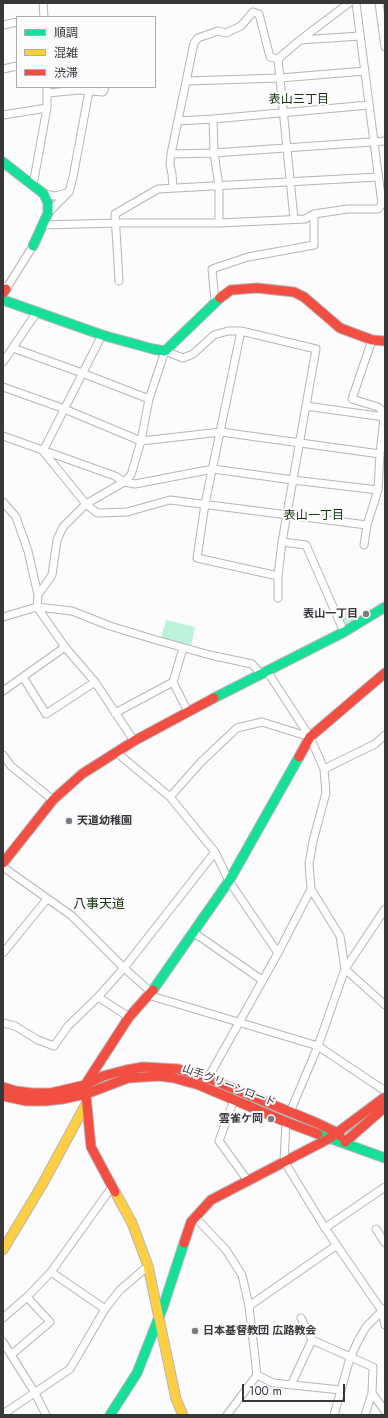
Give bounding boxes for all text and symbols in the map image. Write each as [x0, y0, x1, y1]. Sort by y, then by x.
legend [16, 16, 156, 88]
text: 順調 [54, 24, 78, 42]
text: 混雑 [54, 44, 78, 62]
text: 渋滞 [54, 64, 78, 82]
district label: 表山三丁目 [269, 93, 329, 107]
district label: 表山一丁目 [284, 509, 344, 523]
place label: 表山一丁目 [303, 607, 358, 621]
marker: 表山一丁目 [361, 609, 371, 619]
place label: 天道幼稚園 [77, 814, 132, 828]
marker: 天道幼稚園 [64, 816, 74, 826]
district label: 八事天道 [73, 897, 125, 913]
street label: 山手グリーンロード [180, 1062, 278, 1110]
place label: 雲雀ケ岡 [219, 1112, 263, 1126]
marker: 雲雀ケ岡 [266, 1114, 276, 1124]
place label: 日本基督教団 広路教会 [203, 1324, 316, 1338]
marker: 日本基督教団 広路教会 [190, 1326, 200, 1336]
scale bar [244, 1376, 347, 1402]
text: 100 m [249, 1382, 282, 1400]

